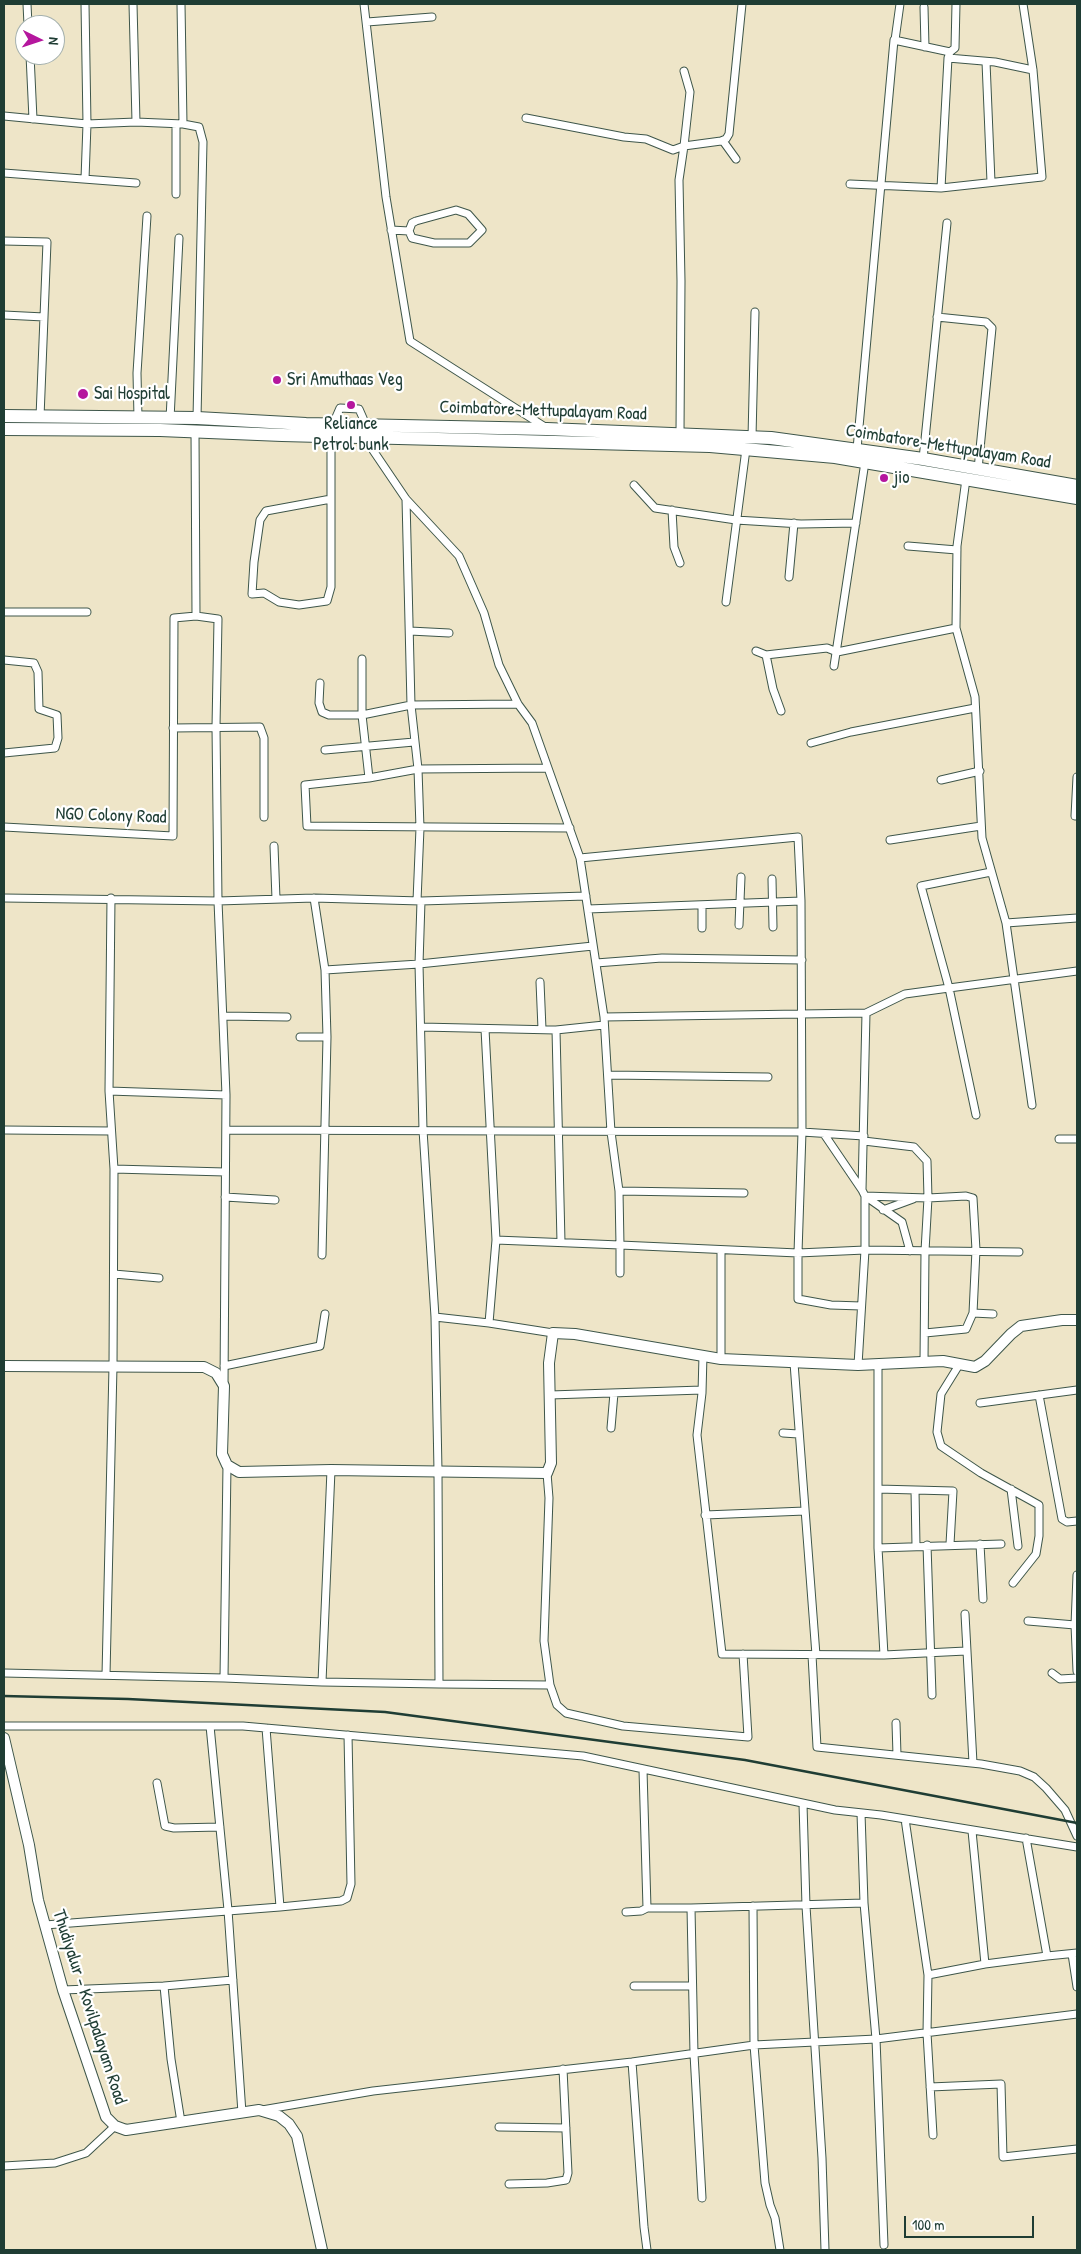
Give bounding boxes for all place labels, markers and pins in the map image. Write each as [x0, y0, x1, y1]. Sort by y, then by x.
place label: Sri Amuthaas Veg [287, 369, 403, 391]
marker: Sri Amuthaas Veg [271, 374, 283, 386]
place label: Sai Hospital [94, 383, 170, 405]
marker: Sai Hospital [76, 387, 90, 401]
marker: Reliance Petrol bunk [345, 399, 357, 411]
place label: Reliance Petrol bunk [313, 413, 389, 456]
place label: jio [894, 467, 910, 489]
marker: jio [878, 472, 890, 484]

